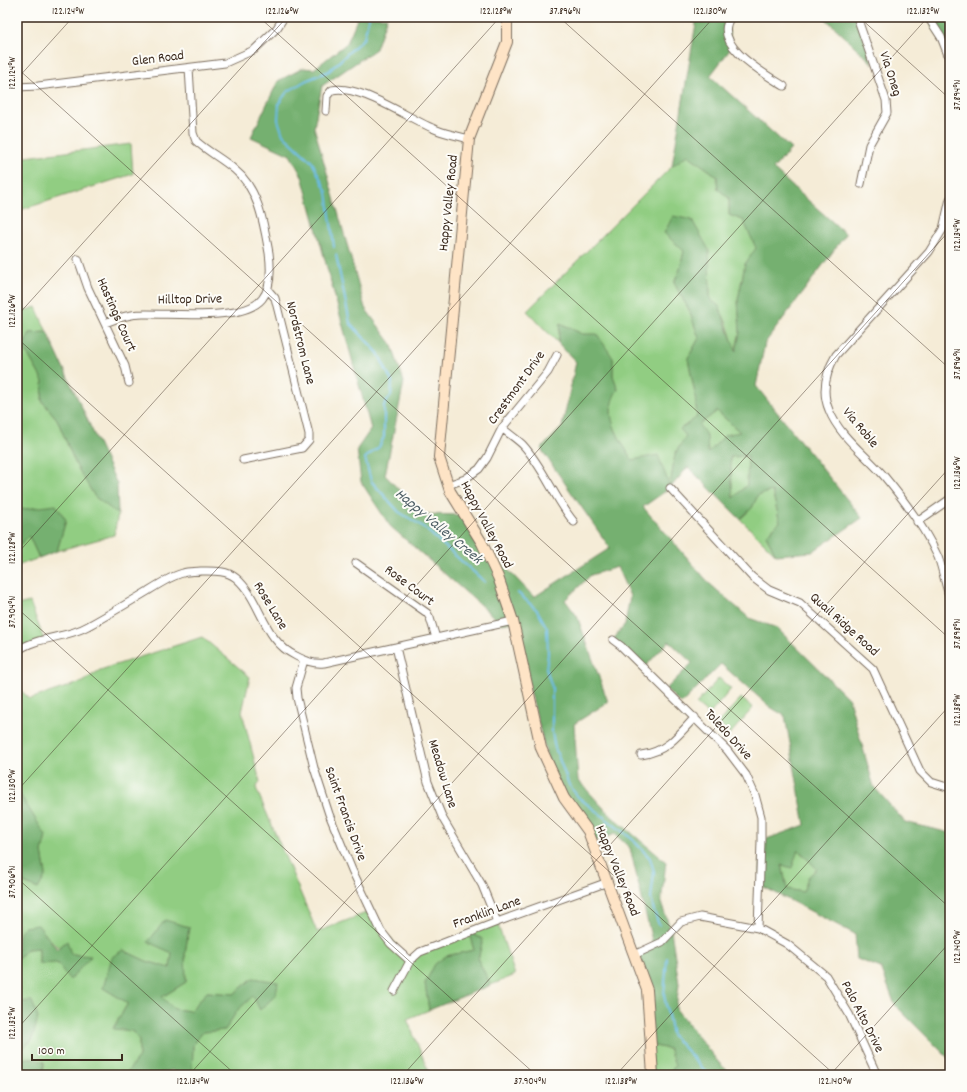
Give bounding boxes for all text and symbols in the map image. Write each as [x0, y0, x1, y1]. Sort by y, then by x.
text: 122.124°W [52, 5, 84, 19]
text: 122.126°W [266, 5, 299, 19]
text: 122.128°W [480, 5, 512, 19]
text: 37.896°N [549, 5, 581, 19]
text: 122.130°W [693, 5, 727, 19]
text: 122.132°W [907, 5, 940, 19]
street label: Glen Road [131, 46, 185, 72]
street label: Via Oneg [873, 49, 907, 99]
text: 122.124°W [6, 57, 20, 89]
text: 37.894°N [951, 80, 965, 110]
street label: Happy Valley Road [434, 154, 464, 252]
text: 122.134°W [951, 219, 965, 251]
street label: Hastings Court [91, 275, 141, 355]
street label: Hilltop Drive [158, 289, 222, 311]
text: 122.126°W [6, 294, 20, 328]
street label: Nordstrom Lane [280, 299, 320, 387]
street label: Crestmont Drive [483, 347, 551, 429]
text: 37.896°N [951, 348, 965, 380]
street label: Via Roble [837, 403, 883, 453]
text: 122.136°W [951, 456, 965, 490]
street label: Happy Valley Road [454, 478, 518, 572]
water label: Happy Valley Creek [390, 484, 488, 571]
text: 122.128°W [6, 532, 20, 564]
street label: Rose Court [380, 561, 438, 611]
street label: Rose Lane [248, 578, 292, 634]
street label: Quail Ridge Road [805, 588, 883, 662]
text: 37.904°N [6, 596, 20, 628]
text: 37.898°N [951, 619, 965, 649]
text: 122.138°W [951, 694, 965, 726]
street label: Toledo Drive [699, 705, 757, 765]
street label: Meadow Lane [422, 737, 462, 811]
street label: Saint Francis Drive [319, 764, 371, 864]
text: 122.130°W [6, 769, 20, 803]
street label: Happy Valley Road [590, 822, 644, 920]
text: 37.906°N [6, 865, 20, 899]
street label: Franklin Lane [450, 892, 524, 934]
text: 122.140°W [951, 930, 965, 964]
street label: Palo Alto Drive [835, 978, 889, 1056]
text: 122.132°W [6, 1006, 20, 1039]
scale bar [32, 1036, 122, 1062]
text: 100 m [38, 1043, 65, 1060]
text: 122.134°W [177, 1075, 209, 1089]
text: 122.136°W [390, 1075, 424, 1089]
text: 37.904°N [514, 1075, 546, 1089]
text: 122.138°W [605, 1075, 637, 1089]
text: 122.140°W [818, 1075, 852, 1089]

